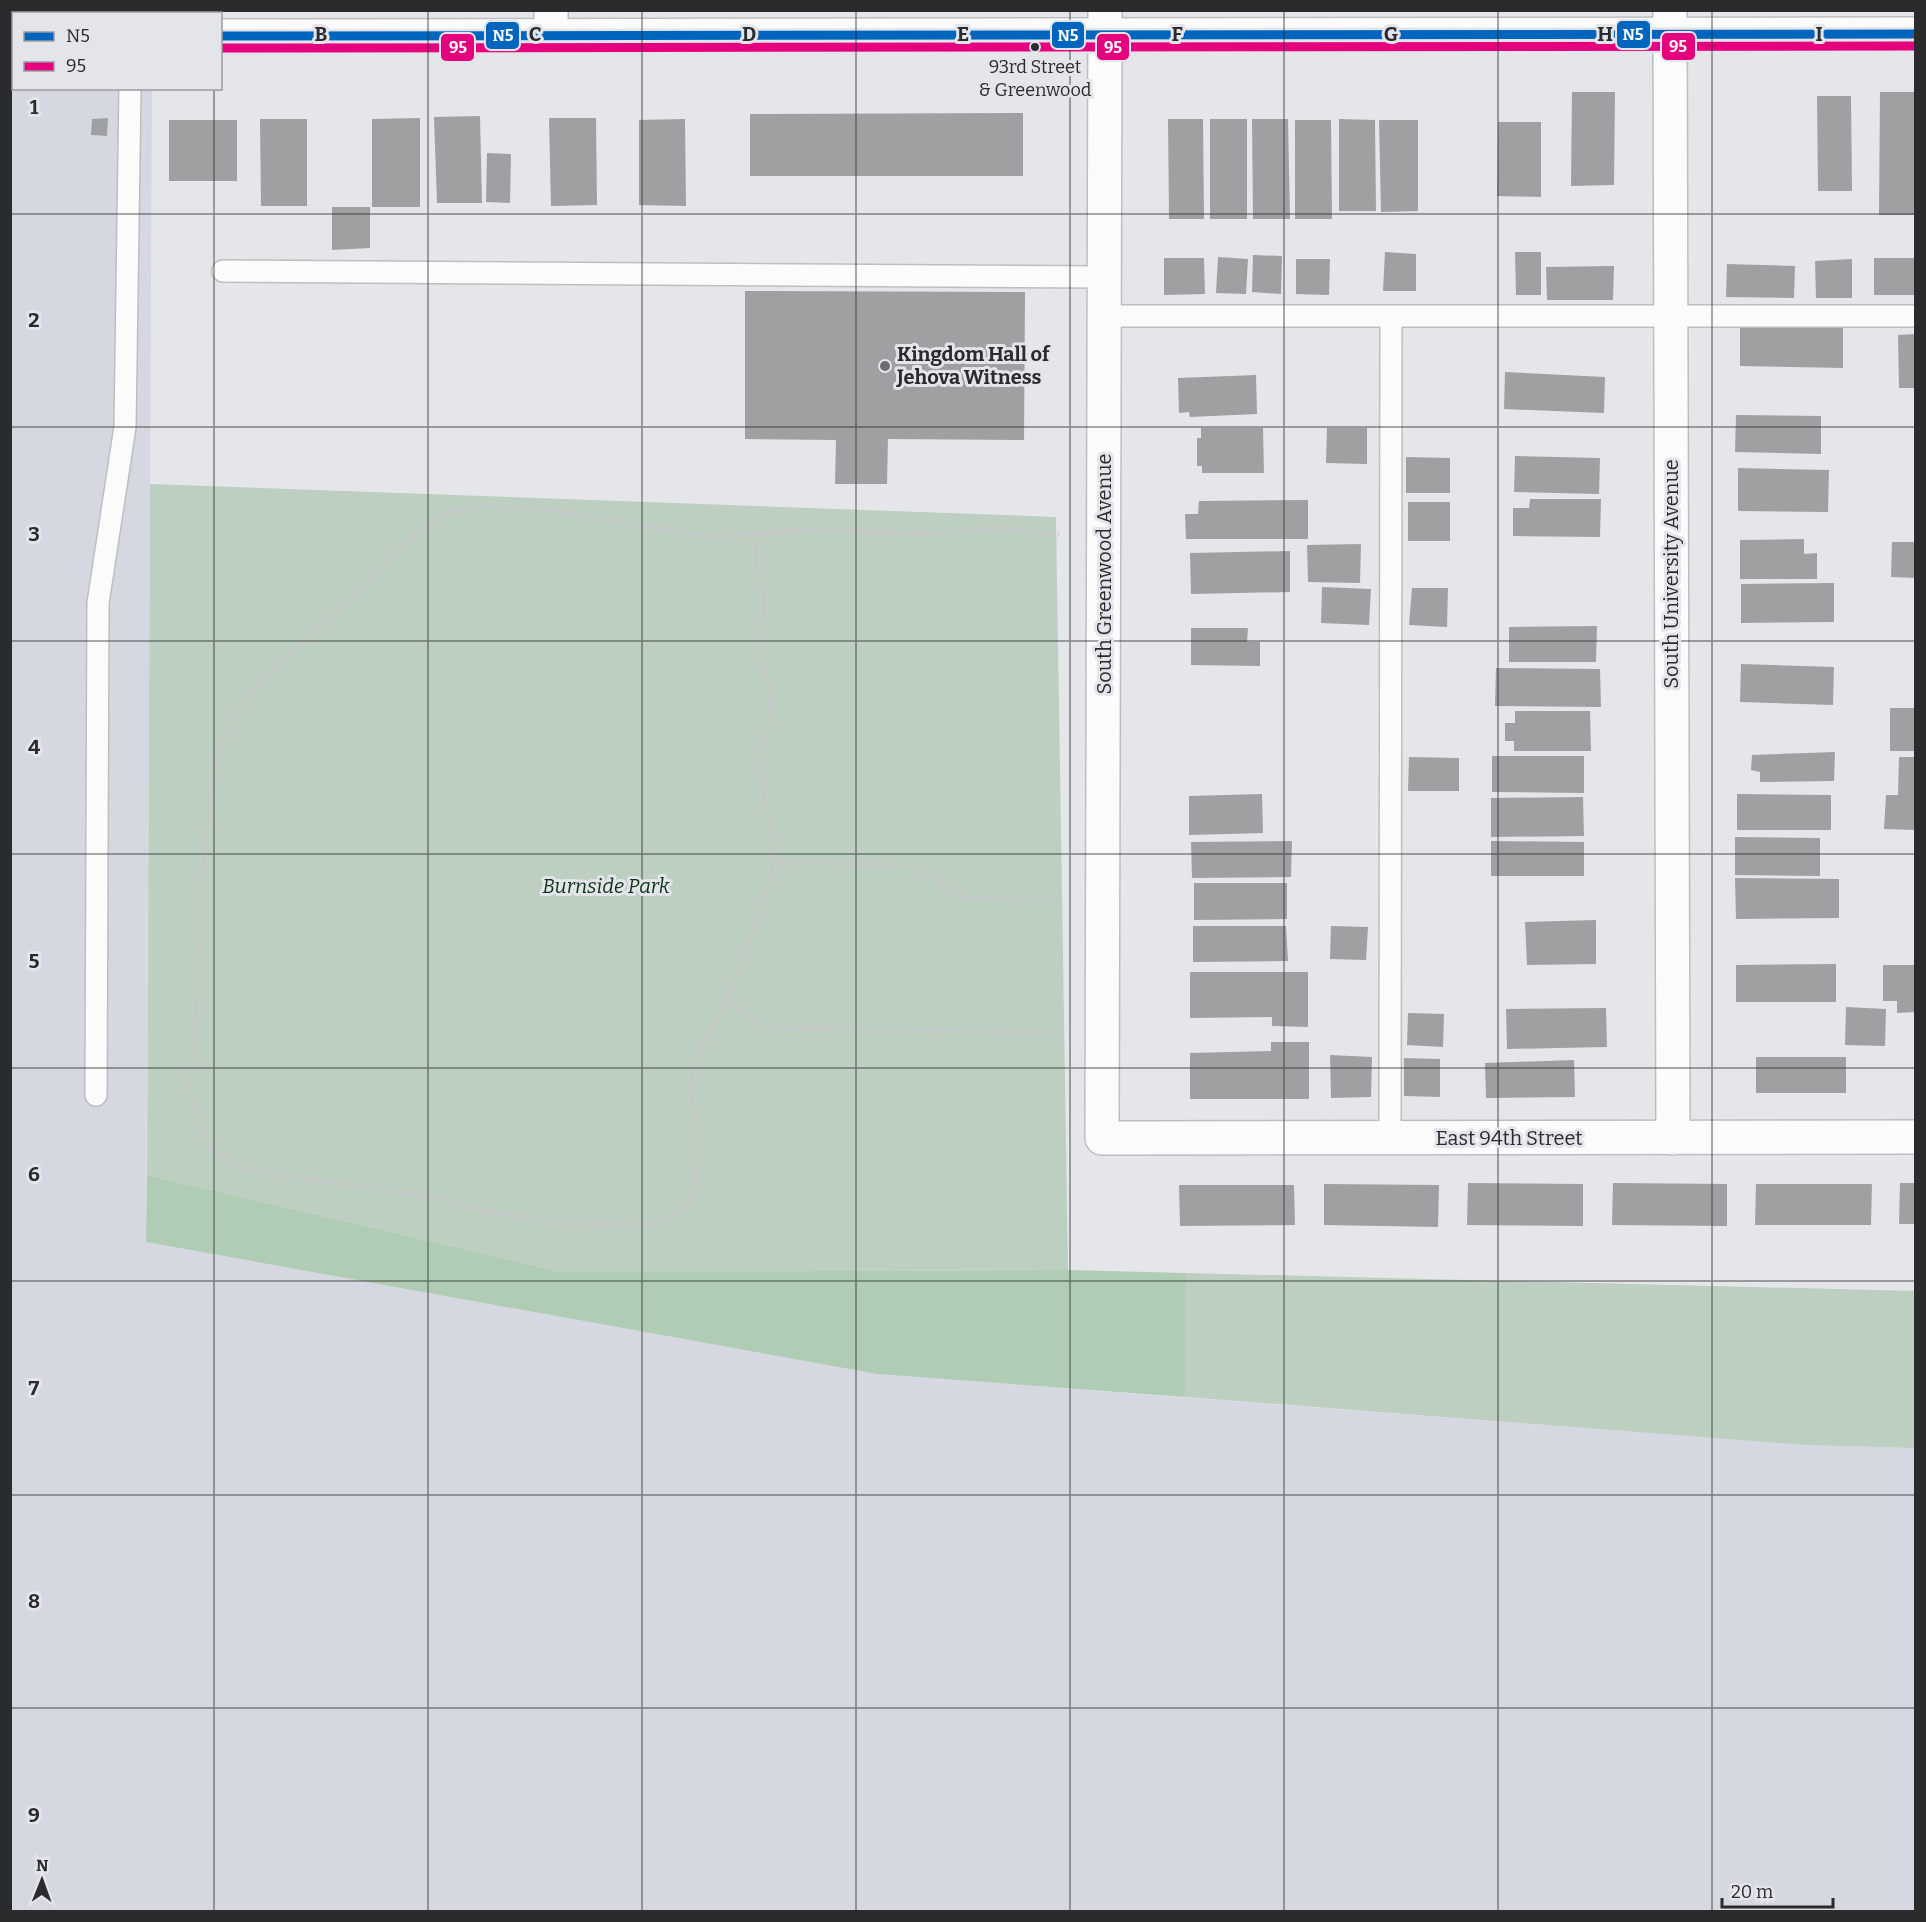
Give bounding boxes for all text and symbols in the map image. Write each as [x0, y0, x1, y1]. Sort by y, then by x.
legend [12, 12, 222, 90]
line badge: N5 [1616, 20, 1651, 49]
line badge: N5 [485, 21, 520, 50]
line badge: N5 [1051, 21, 1085, 49]
text: B [315, 22, 328, 46]
text: C [529, 22, 541, 46]
text: D [742, 22, 756, 46]
text: E [957, 22, 969, 46]
text: F [1171, 22, 1183, 46]
text: G [1384, 22, 1398, 46]
text: H [1597, 22, 1613, 46]
text: I [1815, 22, 1823, 46]
text: N5 [66, 25, 90, 47]
text: N5 [1622, 25, 1644, 44]
text: N5 [492, 26, 514, 45]
text: N5 [1057, 26, 1079, 45]
line badge: 95 [1661, 32, 1696, 61]
line badge: 95 [440, 33, 475, 62]
line badge: 95 [1096, 33, 1130, 61]
text: 95 [1669, 37, 1687, 56]
text: 95 [449, 38, 467, 57]
text: 95 [1104, 38, 1122, 57]
marker: 93rd Street & Greenwood [1029, 41, 1041, 53]
text: 95 [66, 55, 86, 77]
place label: 93rd Street & Greenwood [979, 56, 1092, 101]
text: 1 [30, 95, 39, 119]
text: 2 [28, 308, 40, 332]
place label: Kingdom Hall of Jehova Witness [896, 342, 1051, 389]
marker: Kingdom Hall of Jehova Witness [878, 359, 892, 373]
street label: South Greenwood Avenue [1092, 453, 1116, 695]
street label: South University Avenue [1659, 459, 1683, 689]
text: 3 [28, 522, 40, 546]
text: 4 [28, 735, 40, 759]
park label: Burnside Park [542, 874, 670, 898]
text: 5 [29, 949, 40, 973]
street label: East 94th Street [1435, 1126, 1583, 1150]
text: 6 [28, 1162, 40, 1186]
text: 7 [29, 1376, 40, 1400]
text: 8 [28, 1589, 40, 1613]
text: 9 [28, 1803, 40, 1827]
north arrow [12, 1850, 72, 1910]
text: N [36, 1856, 49, 1875]
scale bar [1722, 1871, 1833, 1909]
text: 20 m [1731, 1881, 1773, 1903]

